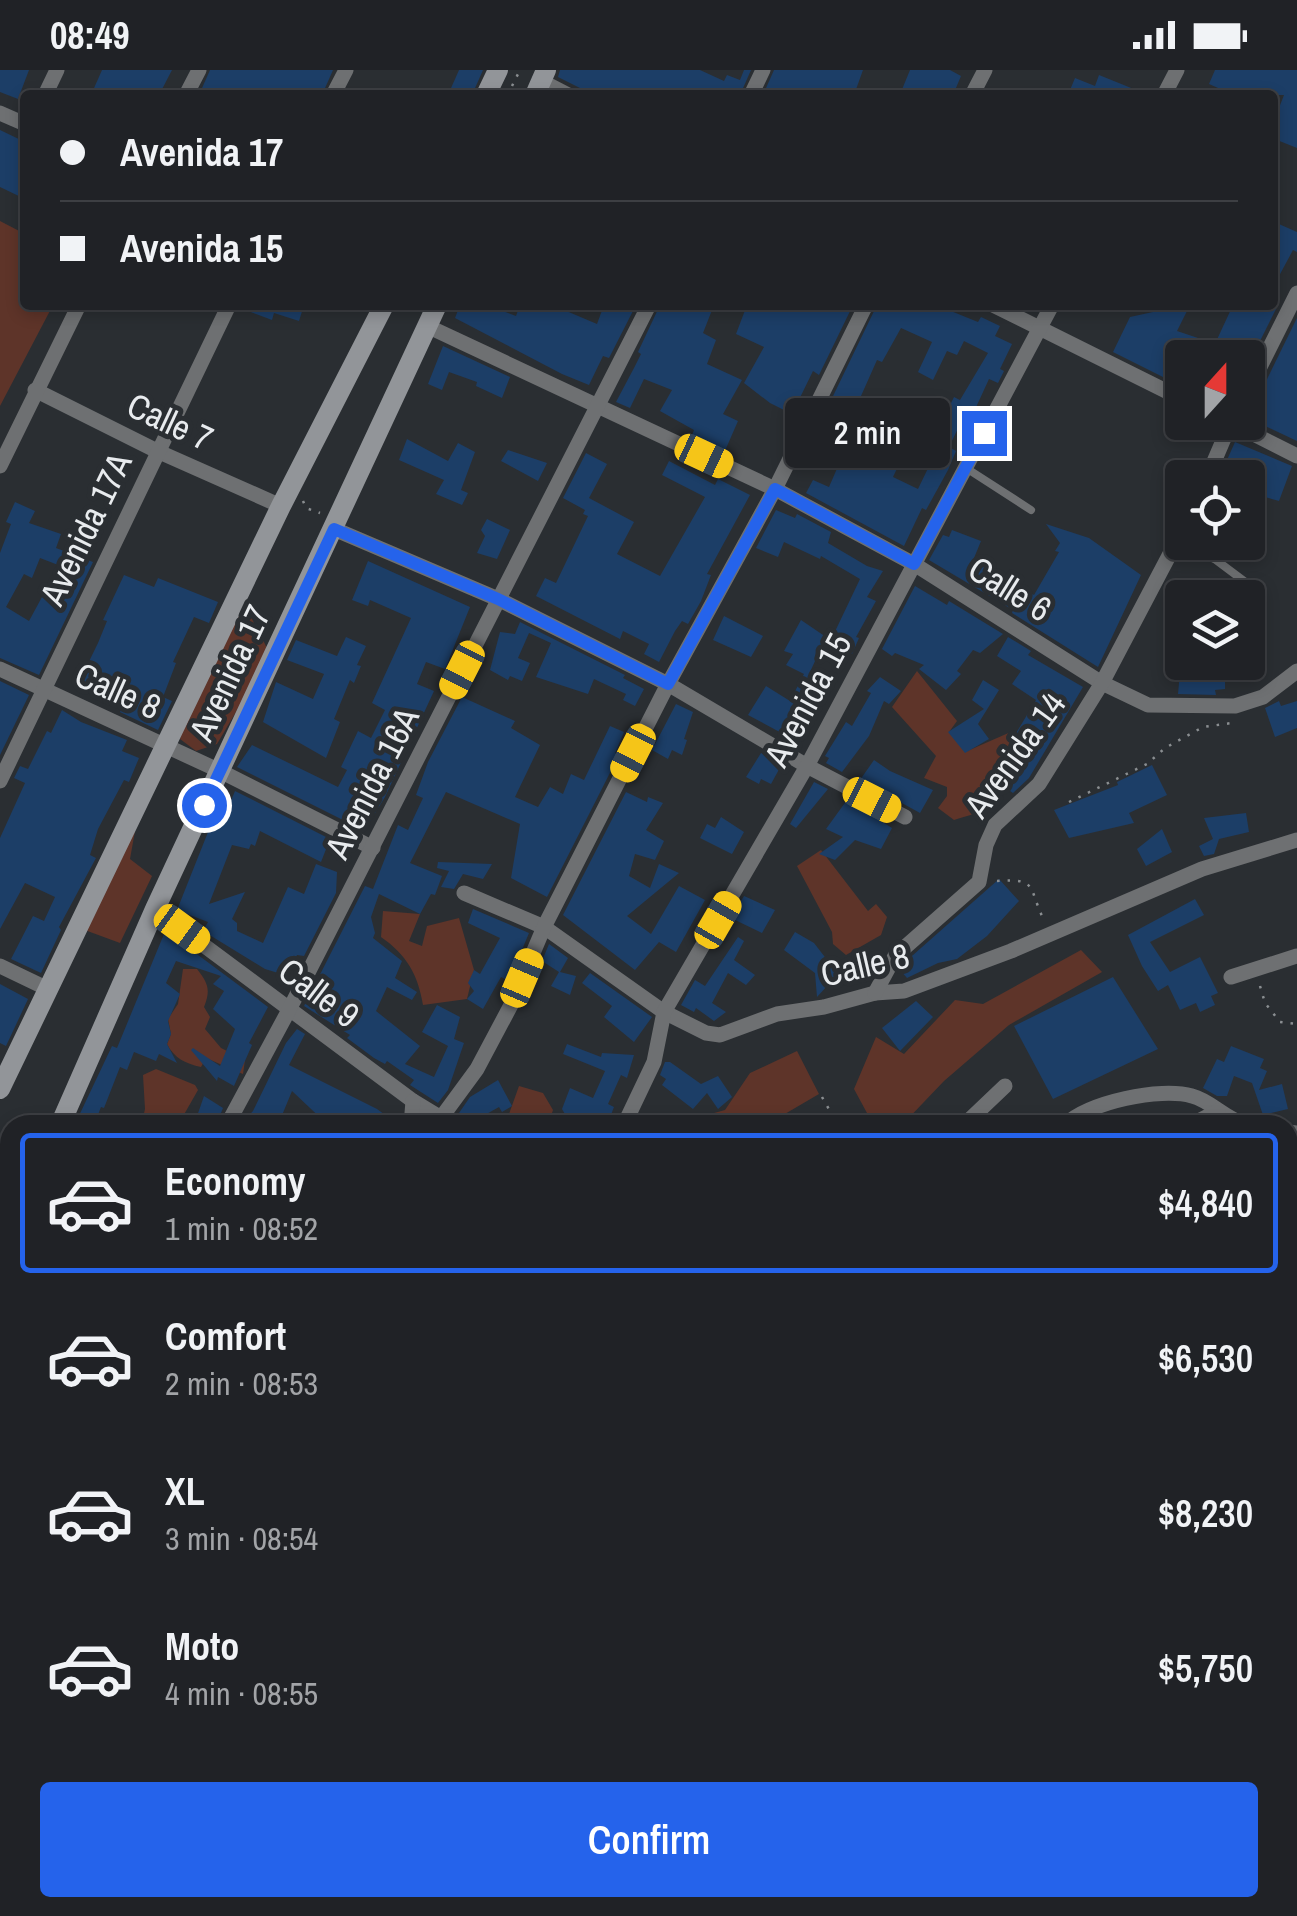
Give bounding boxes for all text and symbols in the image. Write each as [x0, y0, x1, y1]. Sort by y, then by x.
text: 08:49 [50, 10, 130, 61]
text: Avenida 17 [120, 127, 283, 178]
text: Avenida 15 [120, 223, 283, 274]
north arrow [1165, 340, 1265, 440]
map controls [1165, 340, 1265, 680]
street label: Calle 7 [120, 381, 221, 462]
callout: 2 min [784, 398, 949, 468]
text: 2 min [834, 411, 901, 454]
route end [962, 411, 1007, 456]
car [670, 430, 738, 482]
street label: Avenida 17A [28, 444, 143, 614]
button: locate [1165, 460, 1265, 560]
street label: Calle 6 [960, 545, 1061, 632]
button: layers [1165, 580, 1265, 680]
street label: Avenida 17 [177, 597, 281, 749]
street label: Avenida 15 [752, 625, 862, 776]
car [435, 636, 489, 704]
street label: Calle 8 [68, 651, 169, 730]
street label: Avenida 14 [952, 682, 1076, 828]
street label: Avenida 16A [313, 698, 430, 867]
car [606, 719, 660, 787]
car [838, 773, 906, 827]
route start [182, 783, 227, 828]
car [690, 887, 746, 953]
car [149, 899, 215, 959]
street label: Calle 8 [816, 932, 914, 997]
car [496, 945, 548, 1011]
street label: Calle 9 [269, 947, 369, 1038]
text: Economy [165, 1156, 305, 1207]
icon: car [45, 1158, 135, 1248]
text: $4,840 [1158, 1178, 1253, 1229]
text: 1 min · 08:52 [165, 1207, 318, 1250]
text: Comfort [165, 1311, 286, 1362]
icon: car [45, 1313, 135, 1403]
text: $6,530 [1158, 1333, 1253, 1384]
text: 2 min · 08:53 [165, 1362, 318, 1405]
text: XL [165, 1466, 205, 1517]
icon: car [45, 1468, 135, 1558]
text: $8,230 [1158, 1488, 1253, 1539]
text: 3 min · 08:54 [165, 1517, 318, 1560]
text: Moto [165, 1621, 239, 1672]
icon: car [45, 1623, 135, 1713]
text: $5,750 [1158, 1643, 1253, 1694]
text: 4 min · 08:55 [165, 1672, 318, 1715]
button: Confirm [40, 1782, 1258, 1897]

